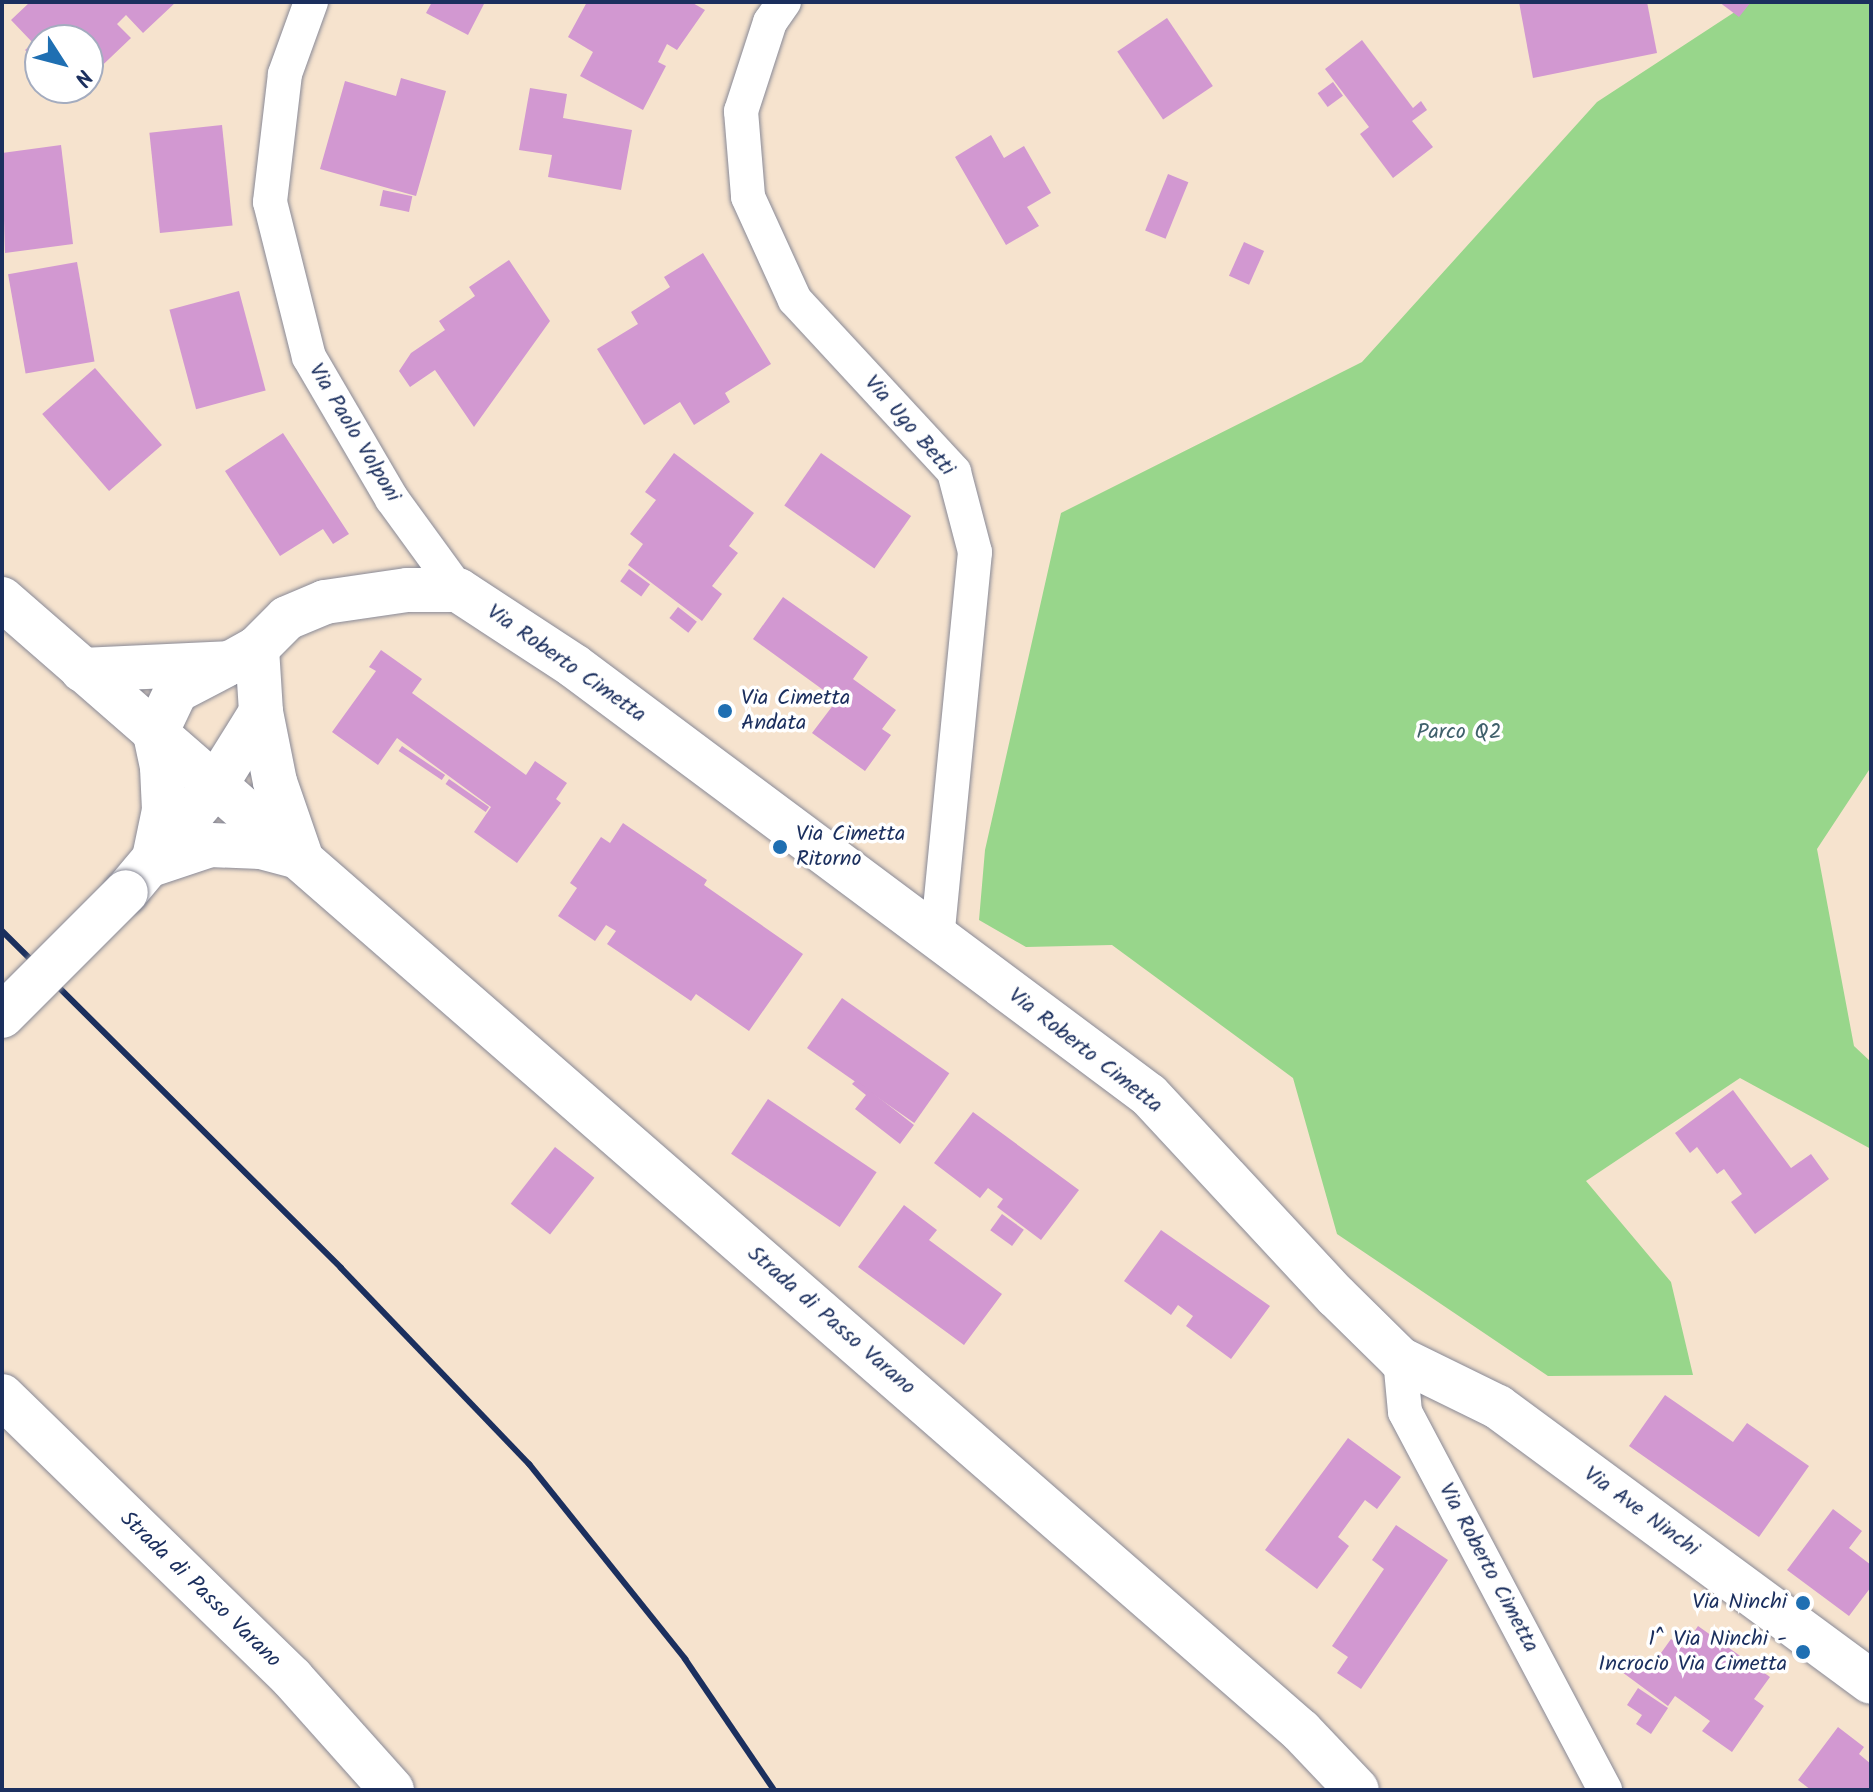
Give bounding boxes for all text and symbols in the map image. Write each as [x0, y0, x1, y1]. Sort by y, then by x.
north arrow [24, 24, 104, 104]
text: N [64, 61, 100, 93]
street label: Via Paolo Volponi [302, 359, 406, 507]
street label: Via Ugo Betti [858, 370, 960, 482]
street label: Via Roberto Cimetta [481, 599, 651, 729]
place label: Via Cimetta Andata [741, 685, 850, 736]
marker: Via Cimetta Andata [716, 702, 734, 720]
park label: Parco Q2 [1416, 720, 1502, 746]
place label: Via Cimetta Ritorno [796, 821, 905, 872]
marker: Via Cimetta Ritorno [771, 838, 789, 856]
street label: Via Roberto Cimetta [1003, 983, 1167, 1119]
street label: Strada di Passo Varano [742, 1241, 920, 1401]
street label: Via Ave Ninchi [1578, 1461, 1704, 1563]
street label: Via Roberto Cimetta [1432, 1479, 1544, 1657]
street label: Strada di Passo Varano [114, 1506, 286, 1674]
place label: Via Ninchi [1692, 1590, 1787, 1616]
marker: Via Ninchi [1794, 1594, 1812, 1612]
place label: 1^ Via Ninchi - Incrocio Via Cimetta [1598, 1626, 1787, 1678]
marker: 1^ Via Ninchi - Incrocio Via Cimetta [1794, 1643, 1812, 1661]

